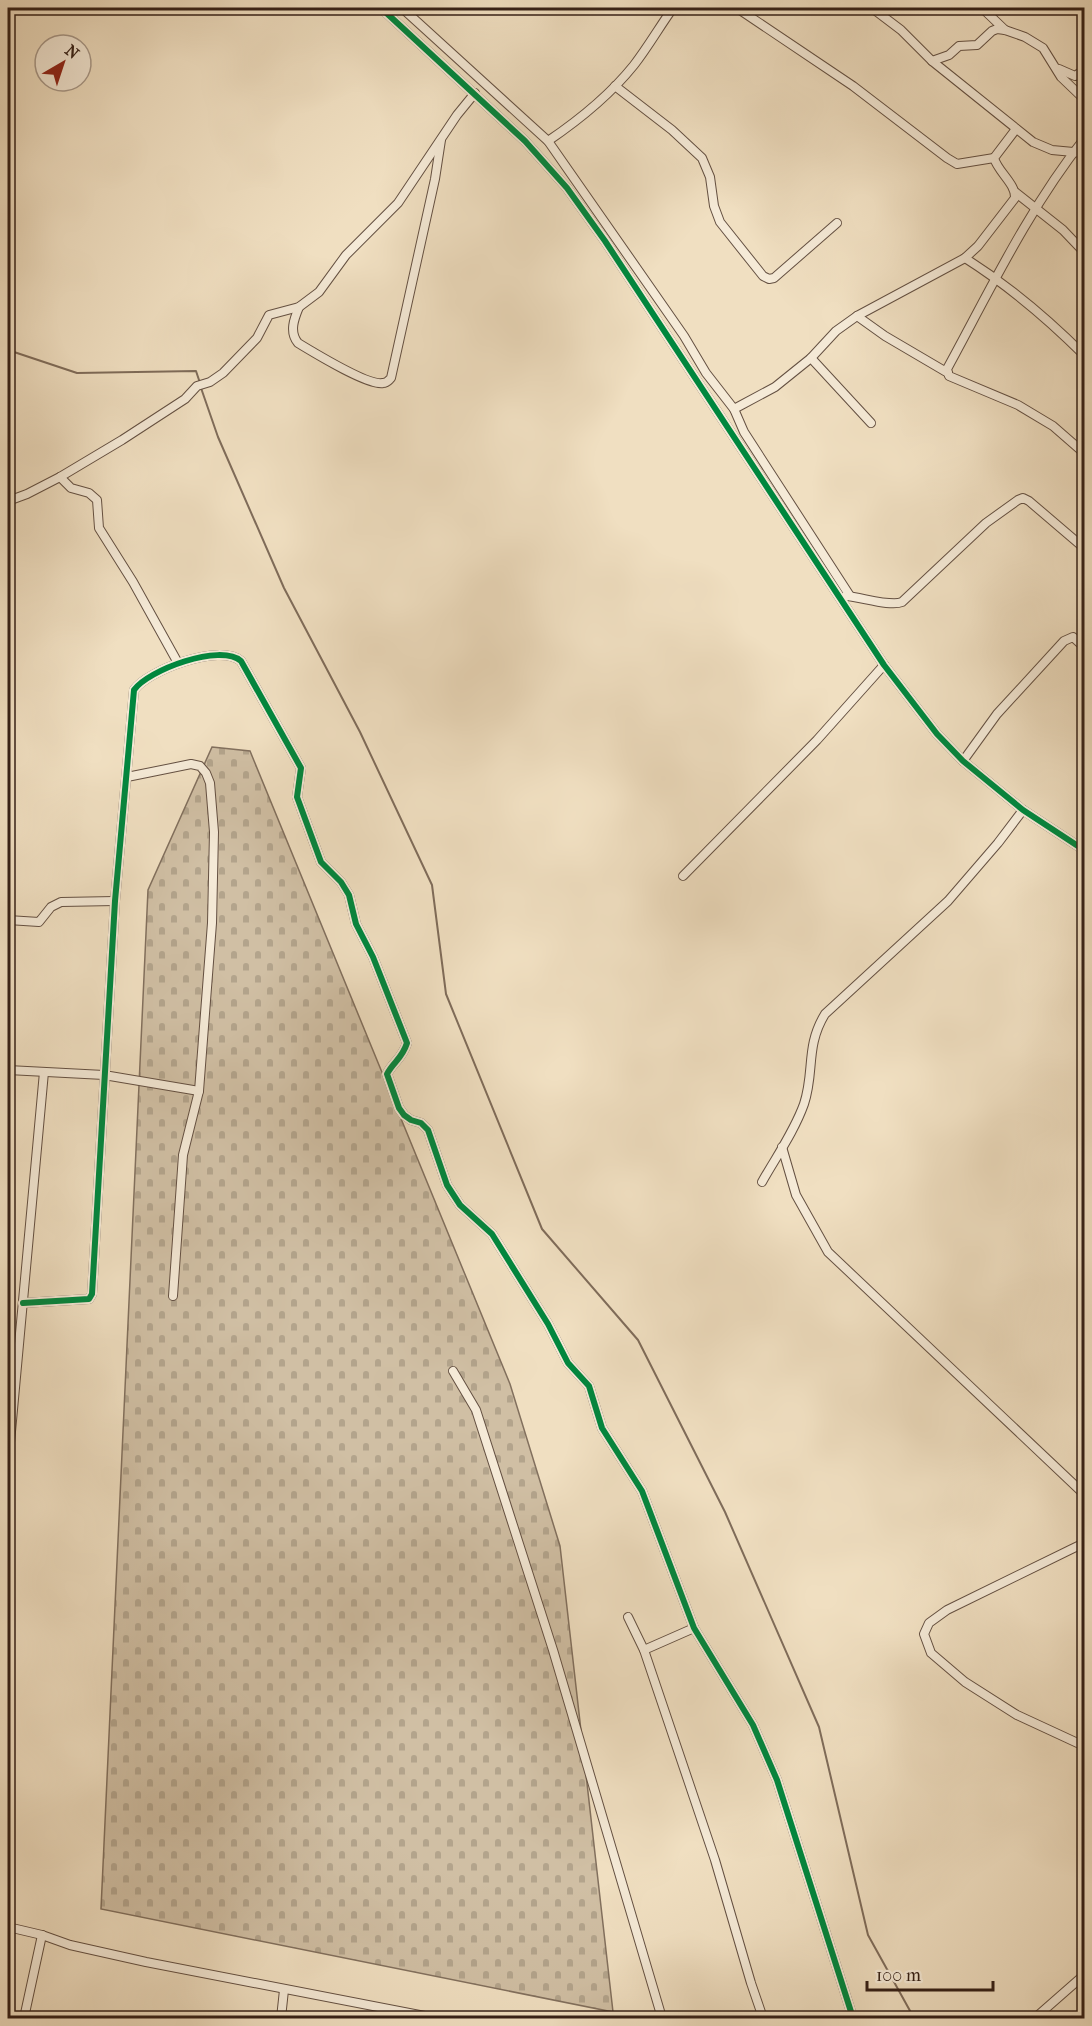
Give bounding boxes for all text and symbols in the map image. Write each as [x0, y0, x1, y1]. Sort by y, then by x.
north arrow [33, 33, 93, 93]
text: N [61, 41, 83, 63]
scale bar [867, 1954, 993, 1992]
text: 100 m [876, 1965, 921, 1986]

